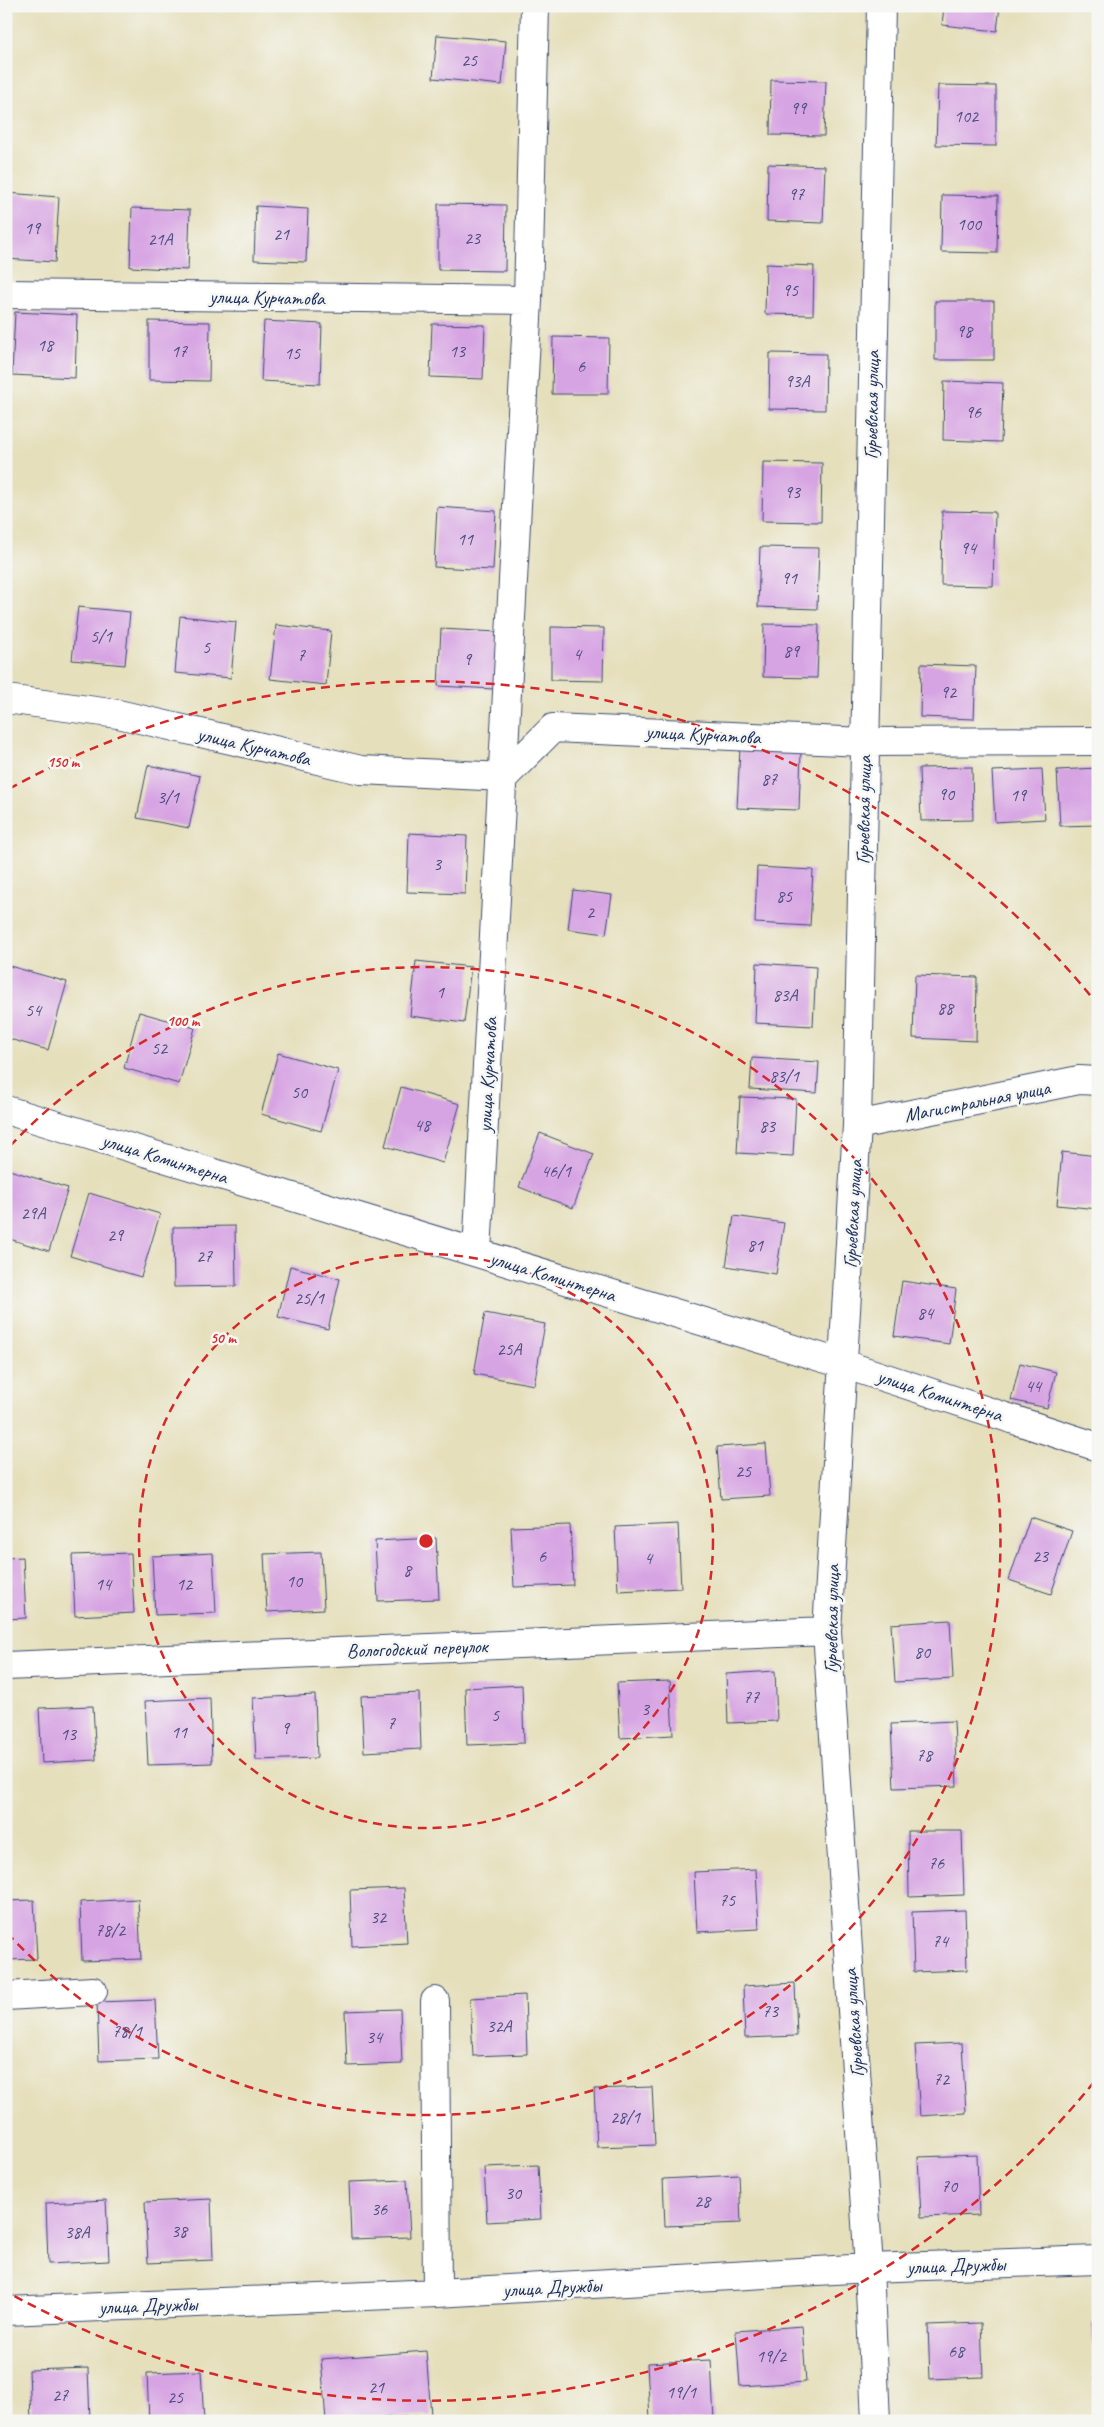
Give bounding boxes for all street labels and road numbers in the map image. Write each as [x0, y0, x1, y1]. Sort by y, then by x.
street label: улица Курчатова [208, 284, 326, 311]
street label: Гурьевская улица [858, 349, 885, 460]
street label: улица Курчатова [644, 719, 762, 750]
street label: улица Курчатова [194, 721, 314, 772]
street label: Гурьевская улица [850, 754, 877, 865]
street label: улица Курчатова [472, 1016, 503, 1134]
street label: Магистральная улица [902, 1075, 1054, 1128]
street label: улица Коминтерна [98, 1127, 232, 1190]
street label: Гурьевская улица [837, 1158, 868, 1269]
street label: улица Коминтерна [486, 1245, 620, 1308]
street label: улица Коминтерна [873, 1363, 1007, 1428]
street label: Гурьевская улица [818, 1563, 845, 1674]
street label: Вологодский переулок [346, 1633, 489, 1663]
street label: Гурьевская улица [837, 1967, 870, 2078]
street label: улица Дружбы [905, 2251, 1007, 2280]
street label: улица Дружбы [501, 2272, 603, 2303]
street label: улица Дружбы [97, 2291, 199, 2320]

